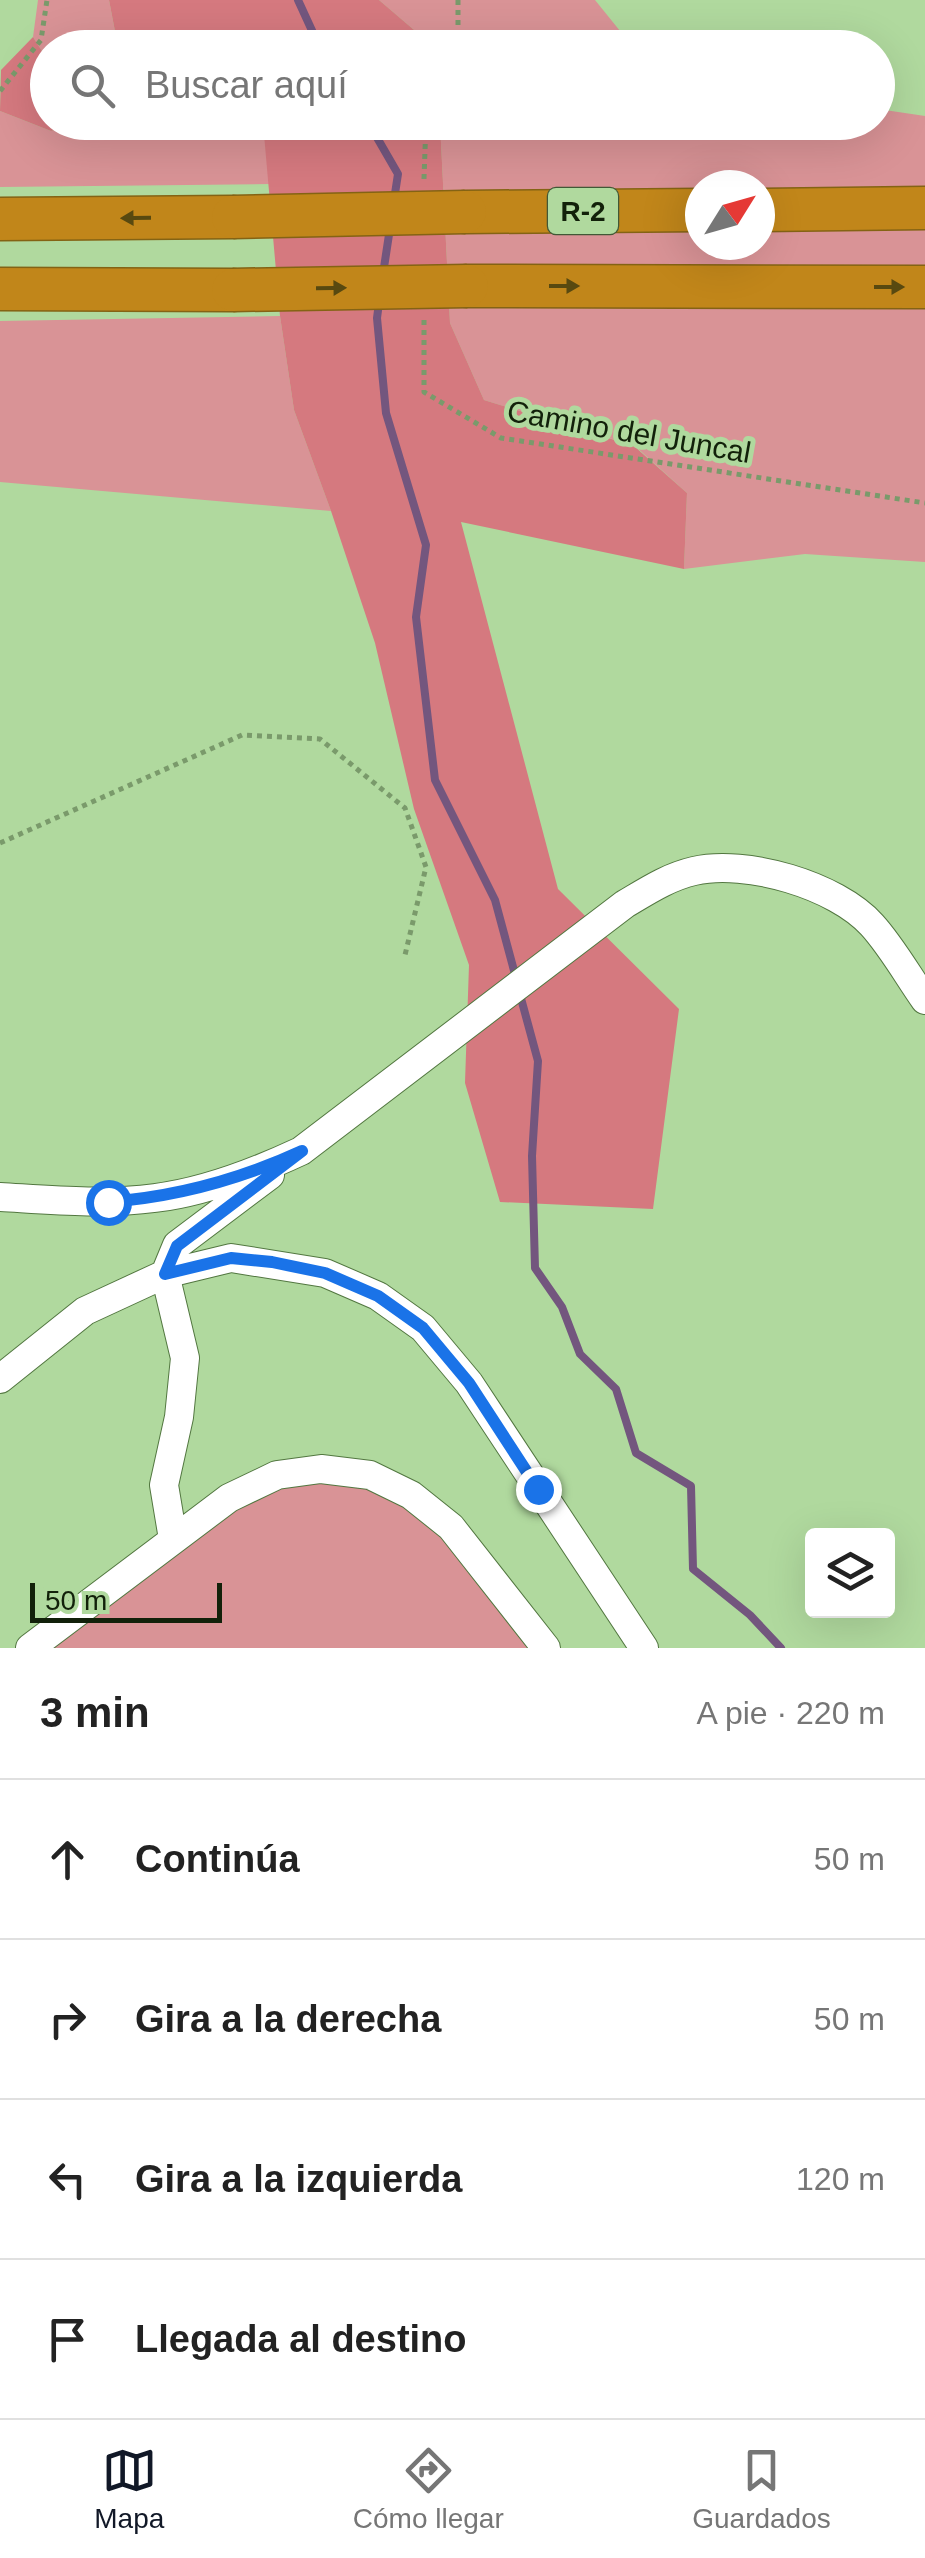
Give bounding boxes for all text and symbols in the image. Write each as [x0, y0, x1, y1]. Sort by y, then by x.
search box [30, 30, 895, 140]
icon: search [65, 58, 120, 113]
text: Buscar aquí [145, 64, 348, 106]
north arrow [685, 170, 775, 260]
road number: R-2 [548, 188, 618, 234]
one-way arrow [119, 210, 151, 226]
one-way arrow [549, 278, 581, 294]
one-way arrow [874, 279, 906, 295]
one-way arrow [315, 280, 347, 296]
street label: Camino del Juncal [505, 394, 753, 469]
route start [86, 1180, 132, 1226]
route end [516, 1467, 562, 1513]
map controls [805, 1528, 895, 1618]
button: layers [805, 1528, 895, 1618]
scale bar [30, 1578, 222, 1622]
text: 50 m [45, 1585, 107, 1616]
text: 3 min [40, 1689, 150, 1736]
text: A pie · 220 m [696, 1695, 885, 1731]
icon: ahead [40, 1832, 95, 1887]
text: Continúa [135, 1838, 300, 1880]
text: 50 m [814, 1841, 885, 1877]
icon: right [40, 1992, 95, 2047]
text: Gira a la derecha [135, 1998, 441, 2040]
text: 50 m [814, 2001, 885, 2037]
icon: left [40, 2152, 95, 2207]
text: Gira a la izquierda [135, 2158, 462, 2200]
text: 120 m [796, 2161, 885, 2197]
icon: arrive [40, 2312, 95, 2367]
text: Llegada al destino [135, 2318, 467, 2360]
tab: Mapa [94, 2443, 164, 2535]
tab: Cómo llegar [353, 2443, 504, 2535]
tab: Guardados [692, 2443, 831, 2535]

